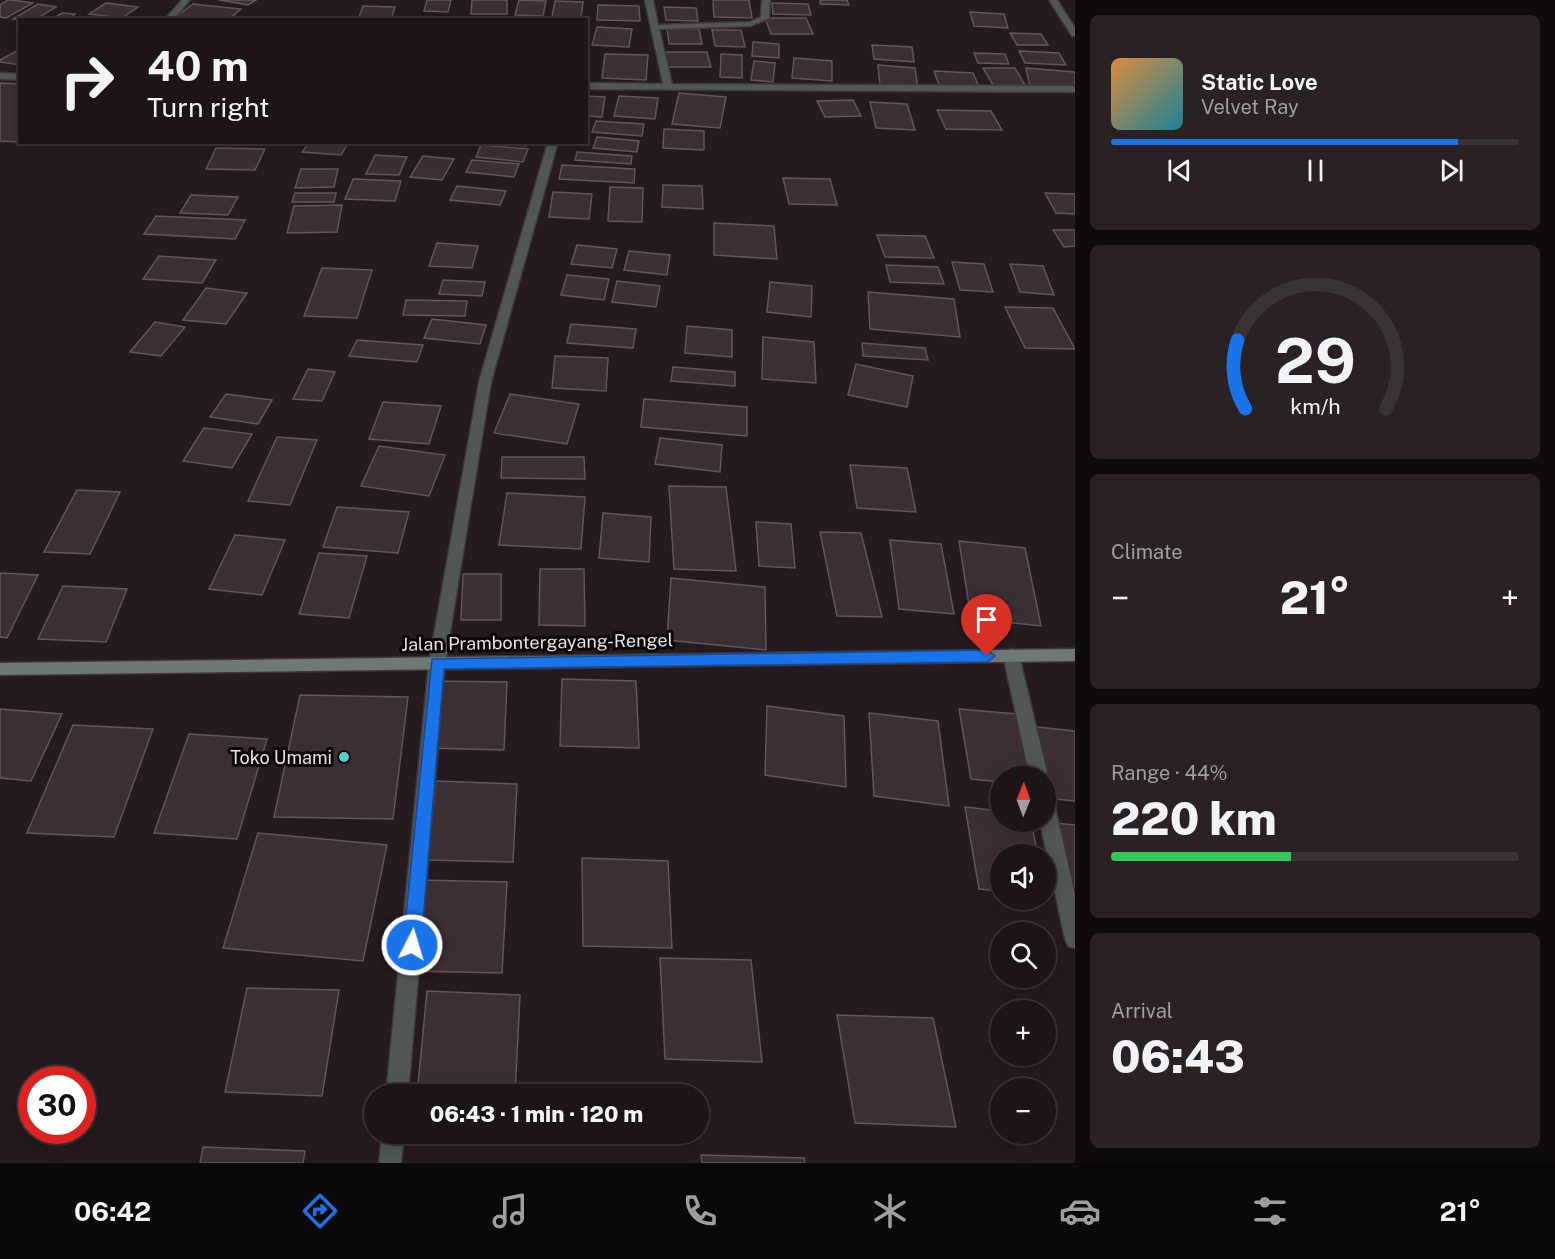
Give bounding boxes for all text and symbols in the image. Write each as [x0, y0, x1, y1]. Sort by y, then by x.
text: 40 m [147, 41, 249, 90]
icon: right [48, 42, 126, 120]
text: Static Love [1201, 69, 1318, 95]
text: Turn right [147, 91, 270, 123]
text: Velvet Ray [1201, 95, 1299, 119]
icon: previous [1163, 154, 1196, 187]
icon: pause [1299, 154, 1332, 187]
icon: next [1435, 154, 1468, 187]
text: 29 [1275, 324, 1355, 397]
text: km/h [1290, 394, 1340, 419]
text: Climate [1111, 540, 1183, 564]
text: 21° [1280, 571, 1350, 624]
text: − [1111, 579, 1129, 617]
text: + [1501, 579, 1519, 617]
pin [961, 594, 1012, 656]
icon: arrive [970, 603, 1003, 636]
street label: Jalan Prambontergayang-Rengel [401, 629, 673, 655]
place label: Toko Umami [230, 747, 332, 768]
marker: Toko Umami [337, 750, 351, 764]
text: Range · 44% [1111, 761, 1228, 785]
north arrow [990, 766, 1056, 832]
map controls [990, 766, 1056, 1144]
text: 220 km [1111, 792, 1277, 845]
button: sound [990, 844, 1056, 910]
position arrow [380, 913, 444, 977]
button: search [990, 922, 1056, 988]
text: Arrival [1111, 999, 1173, 1023]
button: + [990, 1000, 1056, 1066]
text: 06:43 [1111, 1030, 1245, 1083]
speed limit sign: 30 [18, 1066, 96, 1144]
button: − [990, 1078, 1056, 1144]
text: 06:43 · 1 min · 120 m [430, 1101, 643, 1127]
icon: directions [299, 1190, 341, 1232]
icon: music [489, 1190, 531, 1232]
icon: phone [679, 1190, 721, 1232]
icon: climate [869, 1190, 911, 1232]
icon: car [1059, 1190, 1101, 1232]
icon: filters [1249, 1190, 1291, 1232]
text: 06:42 [74, 1195, 151, 1227]
text: 21° [1439, 1195, 1481, 1227]

